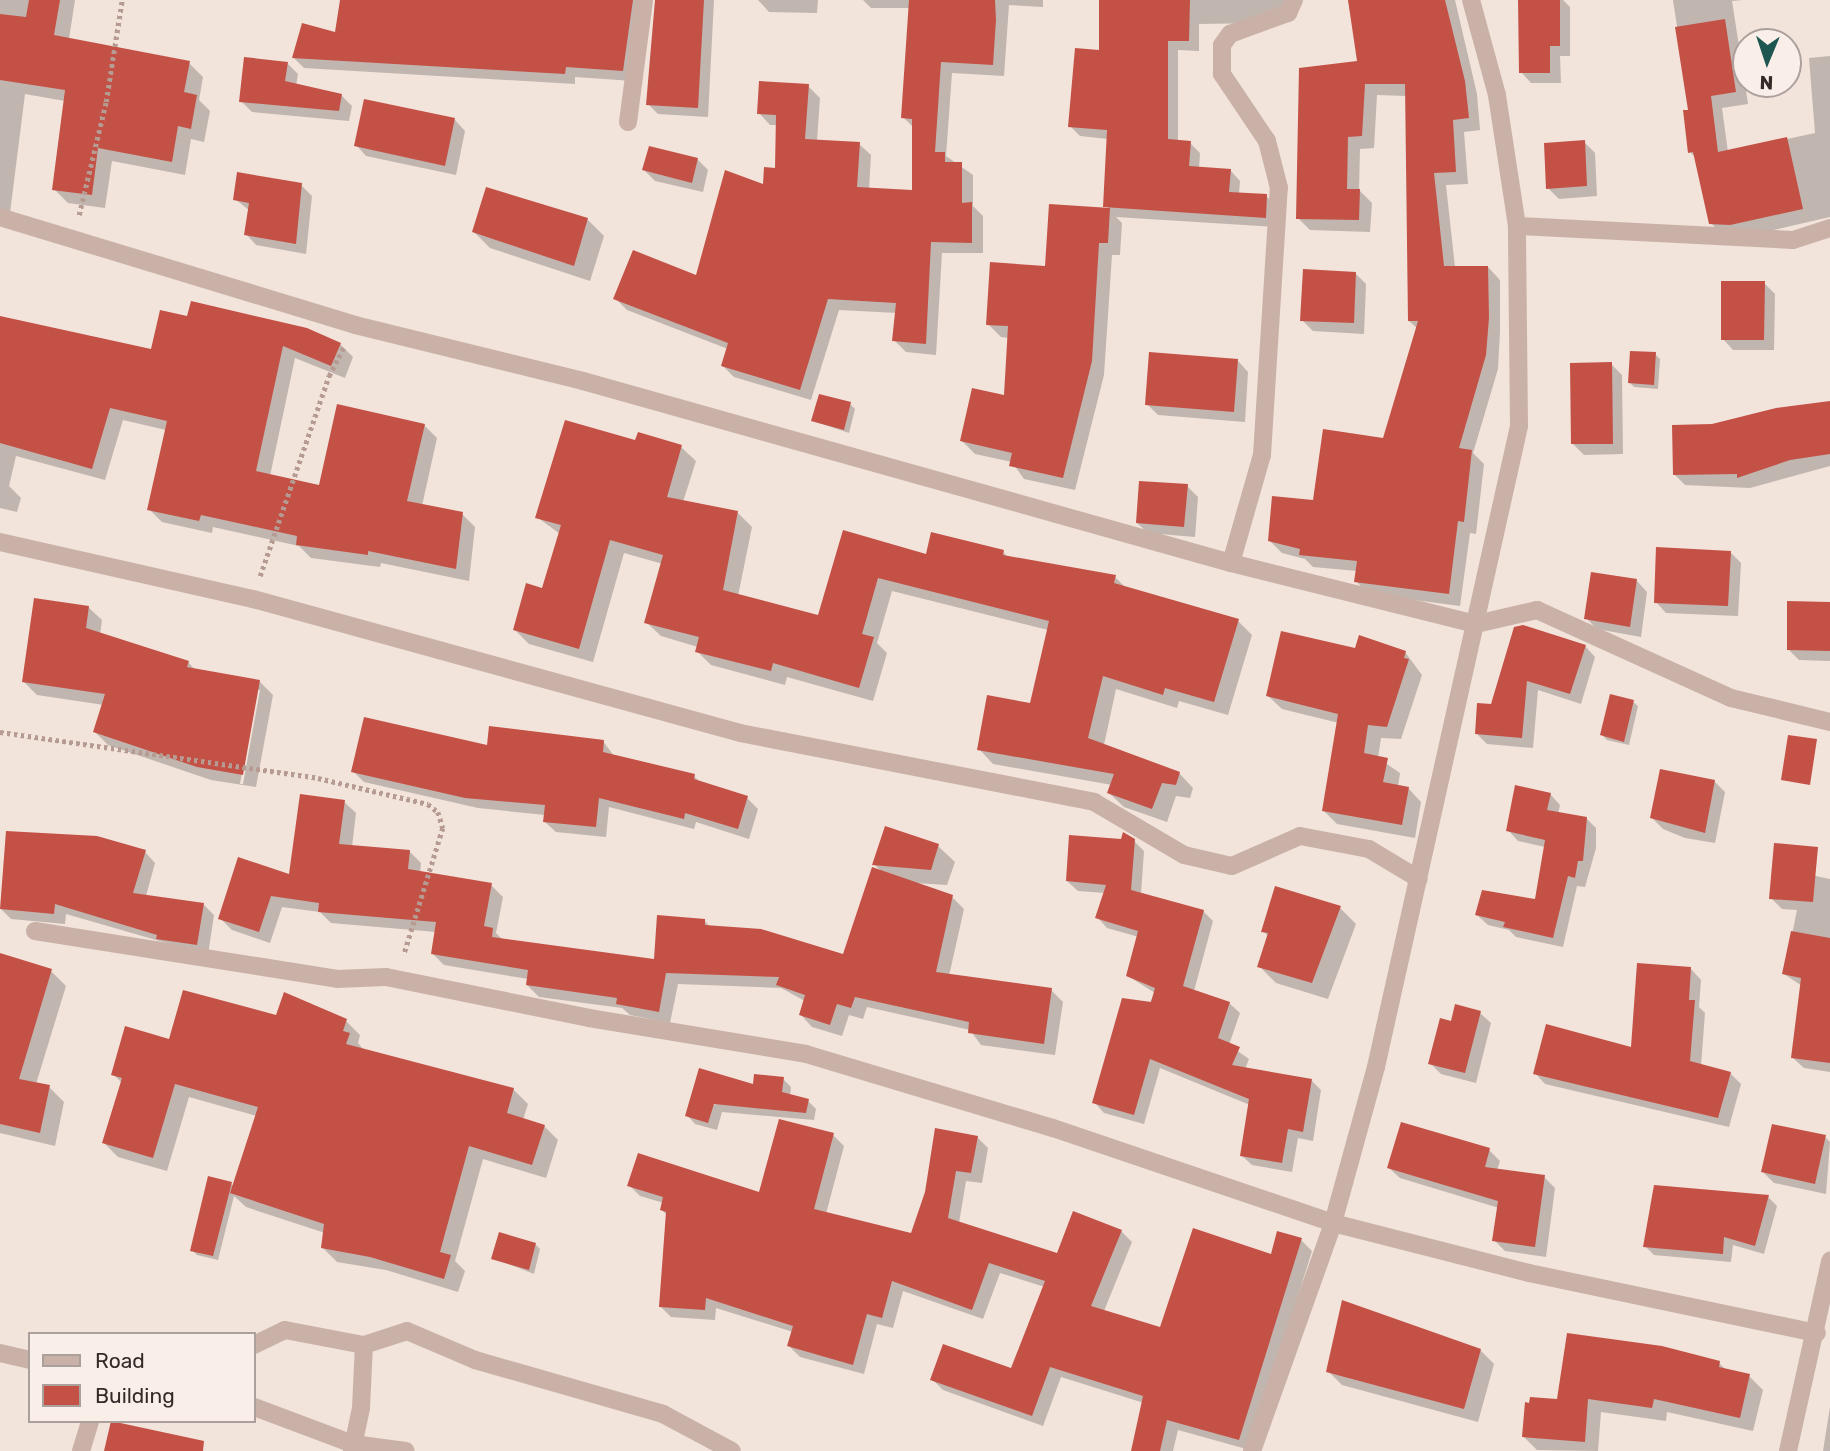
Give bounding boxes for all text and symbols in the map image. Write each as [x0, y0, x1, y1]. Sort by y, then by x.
north arrow [1732, 28, 1802, 98]
text: N [1759, 71, 1774, 94]
legend [28, 1332, 256, 1423]
text: Road [95, 1348, 145, 1373]
text: Building [95, 1383, 175, 1408]

